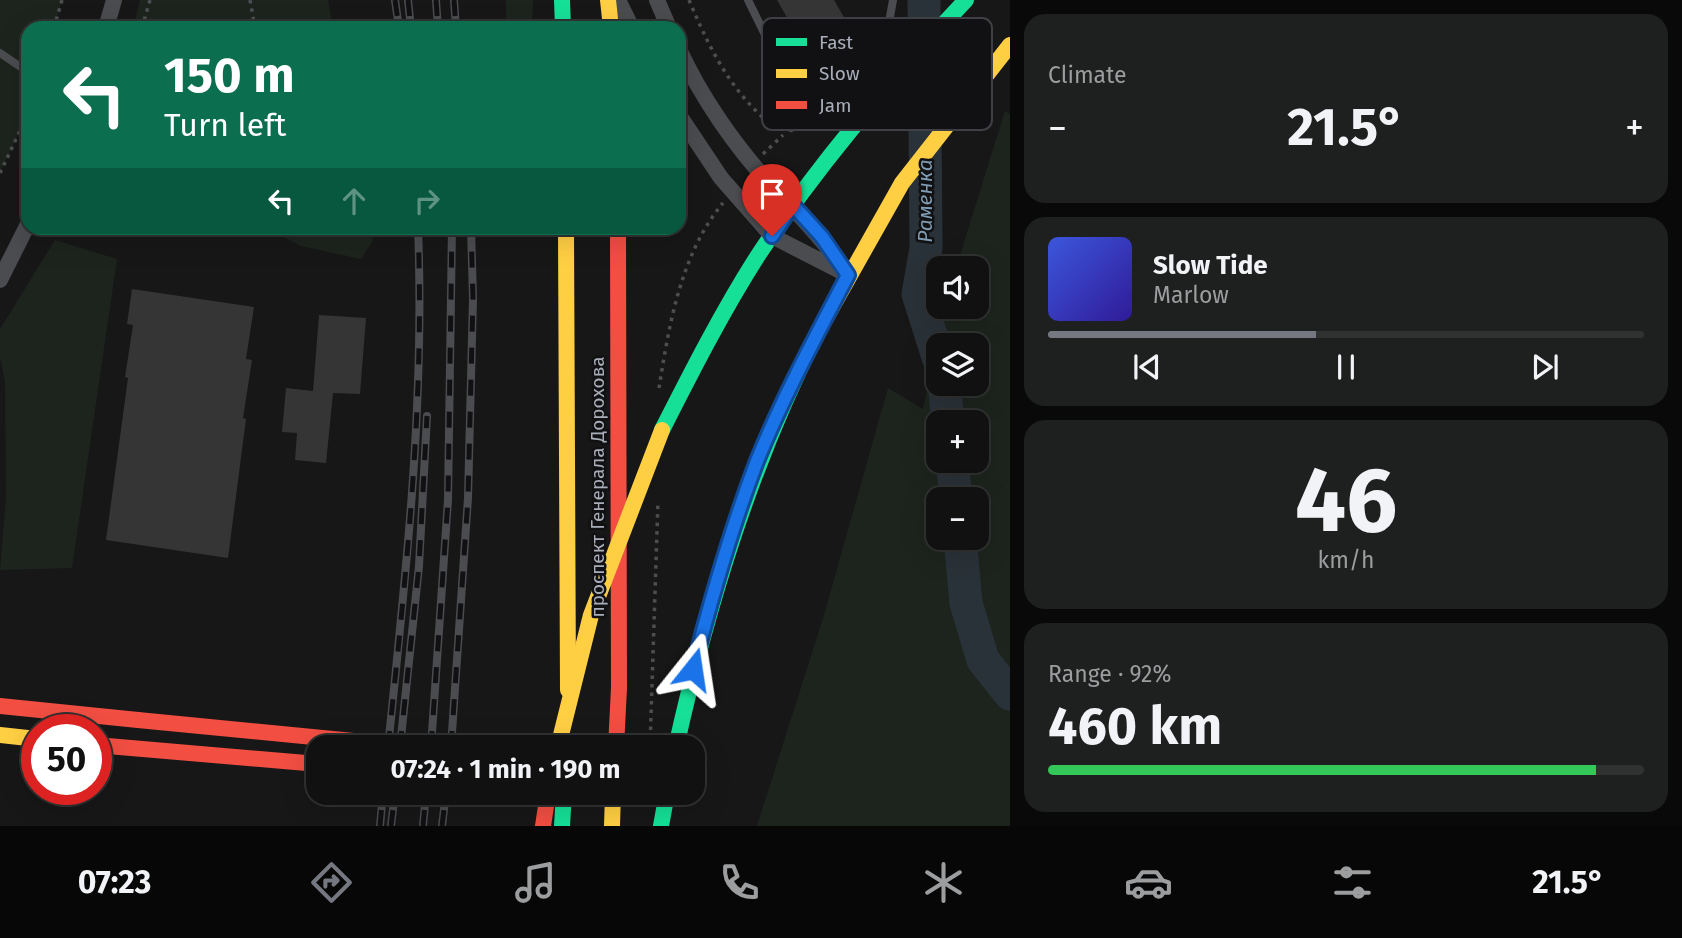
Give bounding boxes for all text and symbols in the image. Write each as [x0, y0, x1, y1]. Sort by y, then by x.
legend [762, 18, 992, 130]
text: Fast [819, 31, 853, 54]
text: 150 m [164, 46, 295, 105]
icon: left [49, 49, 140, 140]
text: Climate [1048, 61, 1127, 89]
text: Slow [819, 62, 860, 85]
text: Jam [819, 94, 851, 117]
text: 21.5° [1287, 96, 1405, 159]
text: − [1048, 105, 1067, 151]
text: + [1625, 105, 1644, 151]
text: Turn left [164, 106, 286, 144]
water label: Раменка [912, 159, 938, 243]
pin [742, 164, 802, 236]
icon: arrive [753, 175, 791, 213]
icon: left [262, 182, 300, 220]
icon: ahead [335, 182, 373, 220]
icon: right [408, 182, 446, 220]
text: Slow Tide [1153, 250, 1268, 281]
map controls [926, 256, 989, 550]
button: sound [926, 256, 989, 319]
text: Marlow [1153, 281, 1229, 309]
button: layers [926, 333, 989, 396]
icon: previous [1128, 348, 1166, 386]
icon: pause [1327, 348, 1365, 386]
icon: next [1526, 348, 1564, 386]
street label: проспект Генерала Дорохова [586, 356, 609, 618]
button: + [926, 410, 989, 473]
text: 46 [1295, 446, 1397, 555]
button: − [926, 487, 989, 550]
text: km/h [1318, 546, 1374, 574]
position arrow [656, 632, 730, 706]
text: Range · 92% [1048, 660, 1171, 688]
text: 460 km [1048, 695, 1222, 758]
speed limit sign: 50 [21, 714, 112, 805]
text: 07:24 · 1 min · 190 m [390, 754, 621, 785]
icon: directions [307, 858, 356, 907]
icon: music [511, 858, 560, 907]
icon: phone [715, 858, 764, 907]
icon: climate [919, 858, 968, 907]
icon: car [1124, 858, 1173, 907]
icon: filters [1328, 858, 1377, 907]
text: 07:23 [78, 863, 151, 901]
text: 21.5° [1532, 863, 1604, 901]

